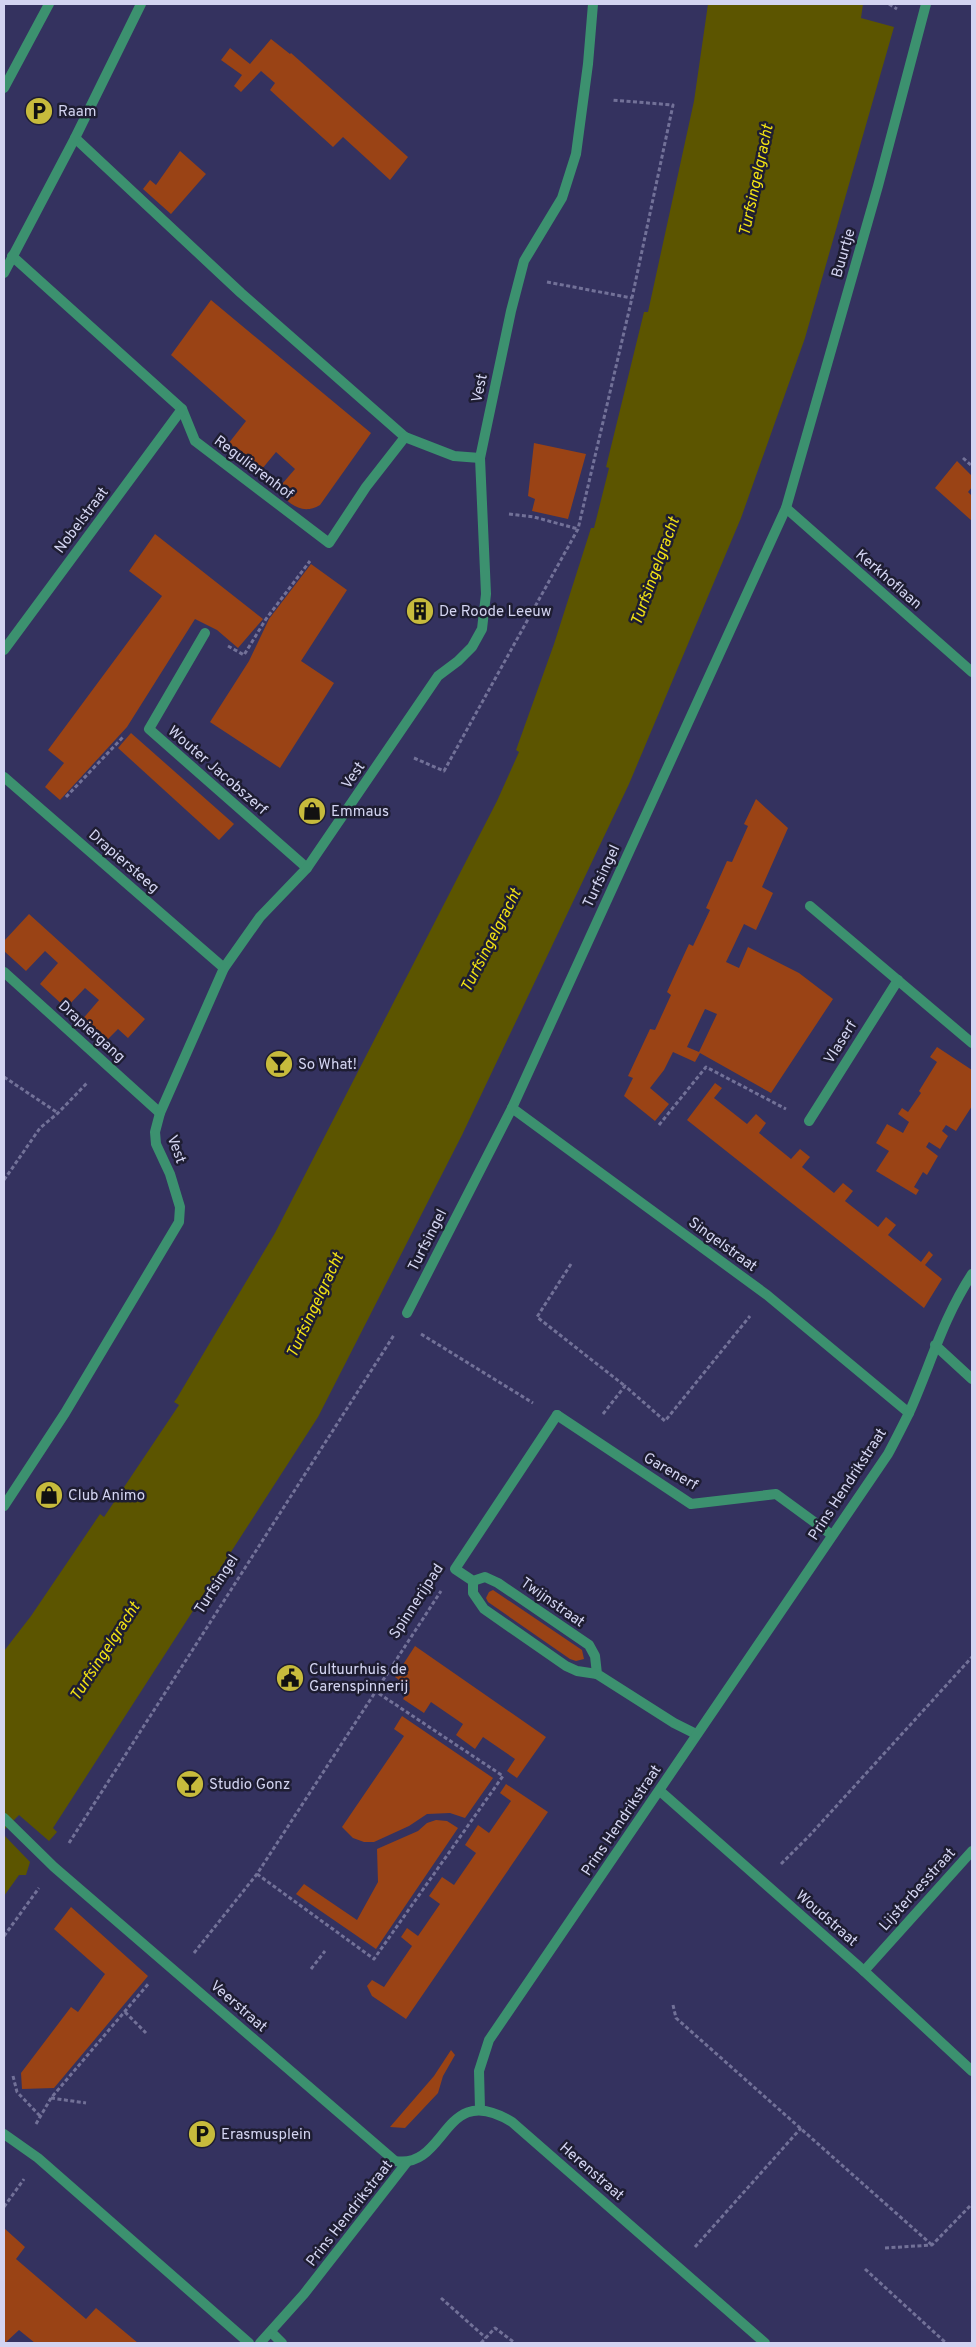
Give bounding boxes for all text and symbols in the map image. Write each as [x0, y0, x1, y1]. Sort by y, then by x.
parking icon: Raam [24, 96, 54, 126]
place label: Raam [58, 103, 97, 122]
water label: Turfsingelgracht [735, 121, 779, 238]
street label: Buurtje [828, 227, 861, 280]
street label: Vest [468, 372, 493, 404]
street label: Regulierenhof [210, 432, 297, 504]
street label: Nobelstraat [51, 484, 113, 558]
water label: Turfsingelgracht [627, 514, 685, 629]
street label: Kerkhoflaan [851, 546, 925, 614]
building icon: De Roode Leeuw [405, 596, 435, 626]
place label: De Roode Leeuw [439, 603, 552, 622]
street label: Wouter Jacobszerf [163, 723, 271, 820]
street label: Vest [338, 759, 370, 793]
shop icon: Emmaus [297, 796, 327, 826]
place label: Emmaus [331, 803, 389, 822]
street label: Drapiersteeg [84, 826, 162, 898]
street label: Turfsingel [580, 842, 625, 911]
water label: Turfsingelgracht [457, 885, 527, 996]
street label: Drapiergang [54, 997, 128, 1067]
street label: Vlaserf [821, 1018, 862, 1068]
bar icon: So What! [264, 1049, 294, 1079]
place label: So What! [298, 1056, 357, 1075]
street label: Vest [162, 1133, 189, 1166]
street label: Turfsingel [405, 1206, 452, 1275]
street label: Singelstraat [684, 1214, 760, 1277]
water label: Turfsingelgracht [283, 1249, 349, 1362]
street label: Prins Hendrikstraat [805, 1425, 892, 1544]
street label: Garenerf [640, 1449, 701, 1496]
shop icon: Club Animo [34, 1480, 64, 1510]
place label: Club Animo [68, 1487, 145, 1506]
street label: Turfsingel [191, 1551, 244, 1618]
street label: Spinnerijpad [386, 1561, 449, 1643]
street label: Twijnstraat [516, 1574, 588, 1632]
water label: Turfsingelgracht [66, 1598, 146, 1705]
place label: Cultuurhuis de Garenspinnerij [309, 1661, 408, 1697]
public building icon: Cultuurhuis de Garenspinnerij [275, 1663, 305, 1693]
street label: Prins Hendrikstraat [578, 1762, 666, 1880]
bar icon: Studio Gonz [175, 1769, 205, 1799]
place label: Studio Gonz [209, 1776, 290, 1795]
street label: Lijsterbesstraat [876, 1845, 960, 1935]
street label: Woudstraat [791, 1887, 861, 1951]
street label: Veerstraat [206, 1977, 270, 2037]
parking icon: Erasmusplein [187, 2119, 217, 2149]
place label: Erasmusplein [221, 2126, 311, 2145]
street label: Herenstraat [555, 2139, 627, 2205]
street label: Prins Hendrikstraat [303, 2157, 398, 2271]

